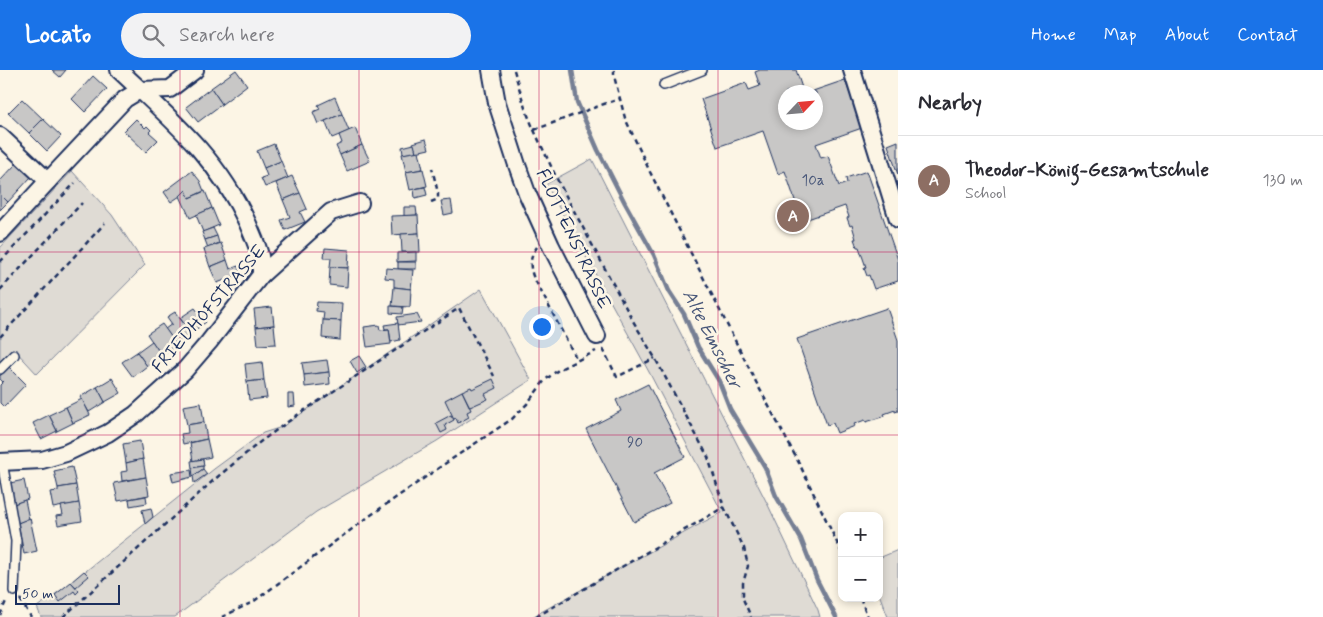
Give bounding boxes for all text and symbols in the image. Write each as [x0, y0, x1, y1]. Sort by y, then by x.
search box [121, 13, 471, 58]
text: Locato [25, 20, 91, 51]
icon: search [139, 21, 167, 49]
text: Search here [179, 23, 275, 48]
text: Home [1031, 23, 1076, 47]
text: Map [1104, 23, 1137, 47]
text: About [1165, 23, 1209, 47]
text: Contact [1237, 23, 1298, 47]
north arrow [778, 85, 823, 130]
text: Nearby [918, 89, 982, 117]
text: Theodor-König-Gesamtschule [965, 158, 1209, 183]
street label: FLOTTENSTRASSE [530, 165, 616, 313]
text: A [929, 170, 939, 191]
text: 130 m [1262, 170, 1303, 191]
house number: 10a [802, 171, 825, 191]
text: School [965, 183, 1006, 204]
pin: A [777, 197, 809, 235]
street label: FRIEDHOFSTRASSE [147, 240, 272, 378]
water label: Alte Emscher [676, 285, 749, 395]
your location [529, 314, 555, 340]
house number: 90 [627, 433, 643, 453]
map controls [838, 512, 883, 602]
button: + [838, 512, 883, 557]
button: − [838, 557, 883, 602]
scale bar [15, 582, 120, 605]
text: 50 m [22, 585, 53, 603]

